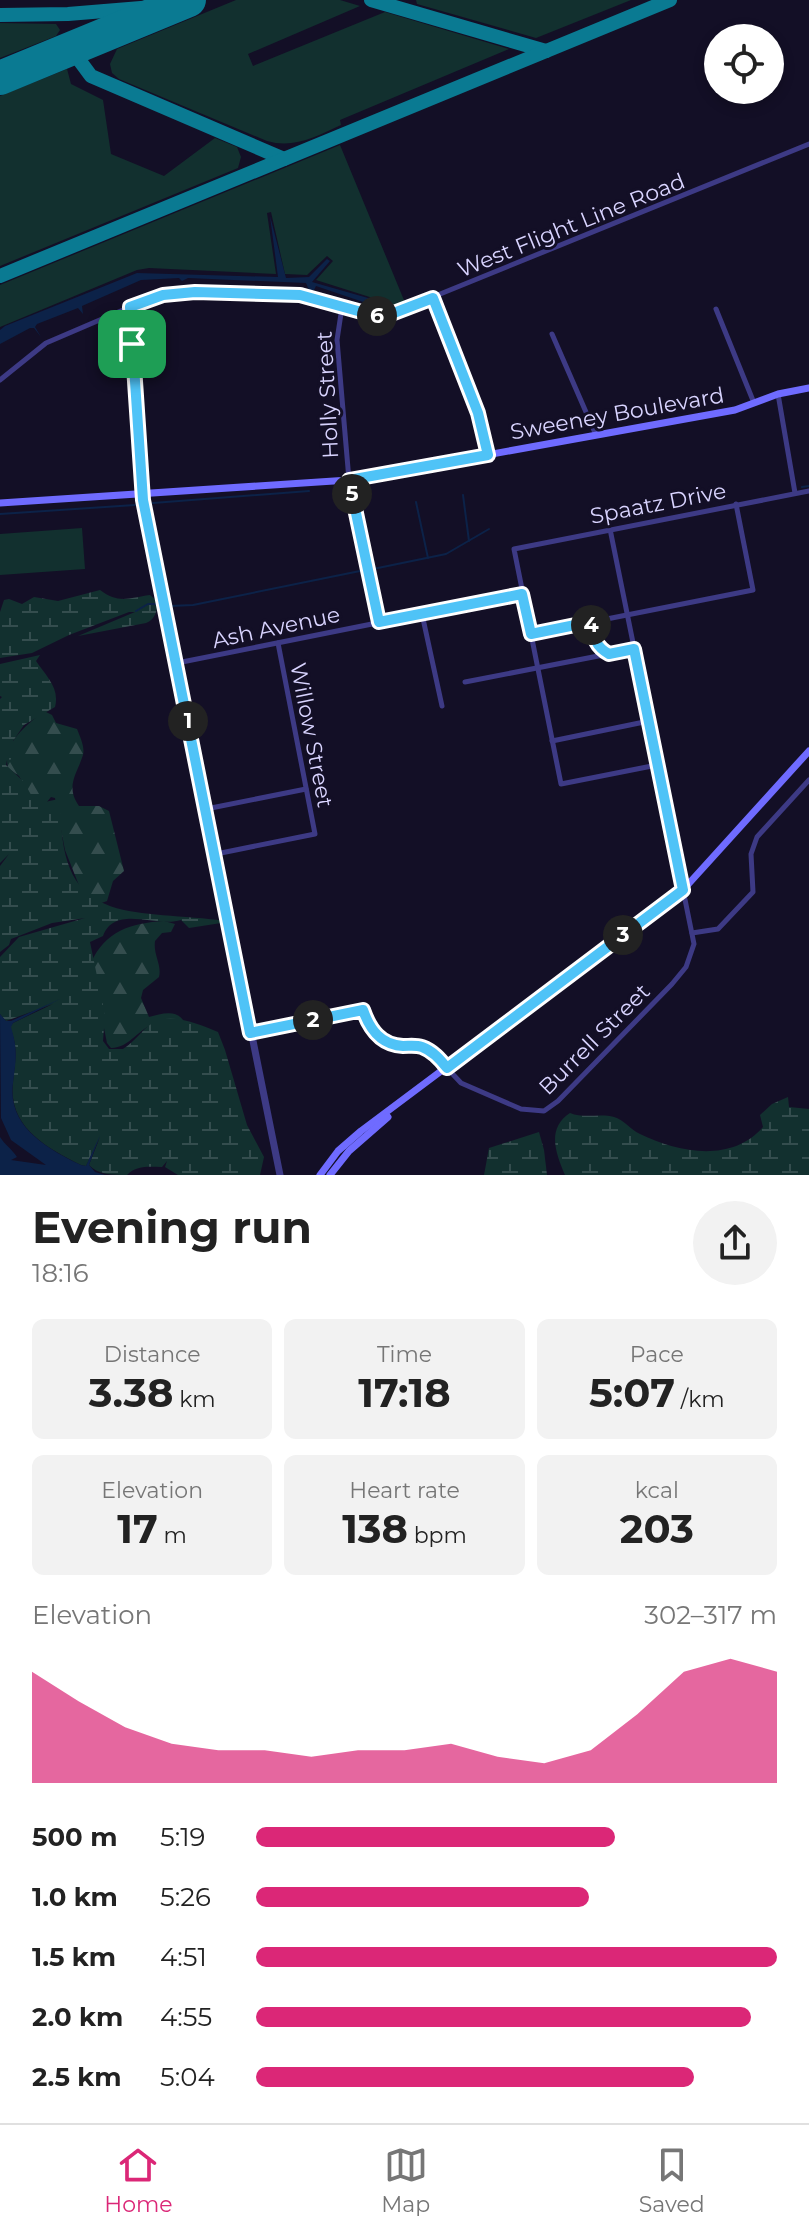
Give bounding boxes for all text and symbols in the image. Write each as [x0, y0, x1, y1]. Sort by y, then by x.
map controls [704, 24, 784, 104]
button: locate [704, 24, 784, 104]
street label: West Flight Line Road [454, 167, 689, 283]
pin: 6 [357, 296, 397, 336]
text: 6 [370, 302, 384, 329]
pin [98, 310, 166, 378]
icon: arrive [110, 322, 154, 366]
street label: Holly Street [311, 330, 344, 459]
street label: Sweeney Boulevard [508, 381, 726, 446]
pin: 5 [332, 474, 372, 514]
street label: Spaatz Drive [588, 477, 728, 530]
text: 5 [345, 480, 359, 507]
street label: Ash Avenue [210, 601, 343, 654]
pin: 4 [571, 605, 611, 645]
text: 4 [583, 611, 599, 638]
street label: Willow Street [284, 660, 339, 810]
pin: 1 [168, 701, 208, 741]
text: 1 [184, 707, 192, 734]
pin: 3 [603, 915, 643, 955]
text: 3 [616, 921, 630, 948]
street label: Burrell Street [533, 978, 656, 1101]
pin: 2 [293, 1000, 333, 1040]
text: 2 [307, 1006, 319, 1033]
text: Evening run [32, 1200, 312, 1254]
button: share [693, 1201, 777, 1285]
text: 18:16 [32, 1257, 89, 1289]
text: Distance [104, 1341, 200, 1368]
text: Time [377, 1341, 432, 1368]
text: Pace [630, 1341, 684, 1368]
text: 3.38 [89, 1368, 173, 1417]
text: 17:18 [358, 1368, 451, 1417]
text: 5:07 [589, 1368, 675, 1417]
text: km [173, 1386, 216, 1413]
text: /km [675, 1386, 725, 1413]
text: Elevation [101, 1477, 203, 1504]
text: Heart rate [349, 1477, 460, 1504]
text: kcal [635, 1477, 679, 1504]
text: 17 [117, 1504, 158, 1553]
text: 138 [342, 1504, 408, 1553]
text: 203 [620, 1504, 694, 1553]
text: m [158, 1522, 187, 1549]
text: bpm [408, 1522, 467, 1549]
text: Elevation [32, 1599, 152, 1631]
text: 302–317 m [644, 1599, 777, 1631]
text: 500 m [32, 1821, 117, 1853]
text: 5:19 [160, 1821, 205, 1853]
text: 1.0 km [32, 1881, 118, 1913]
text: 5:26 [160, 1881, 211, 1913]
text: 1.5 km [32, 1941, 116, 1973]
text: 4:51 [160, 1941, 207, 1973]
text: 2.0 km [32, 2001, 123, 2033]
text: 4:55 [160, 2001, 212, 2033]
text: 2.5 km [32, 2061, 121, 2093]
text: 5:04 [160, 2061, 215, 2093]
tab: Home [104, 2143, 173, 2218]
tab: Map [381, 2143, 430, 2218]
tab: Saved [639, 2143, 705, 2218]

